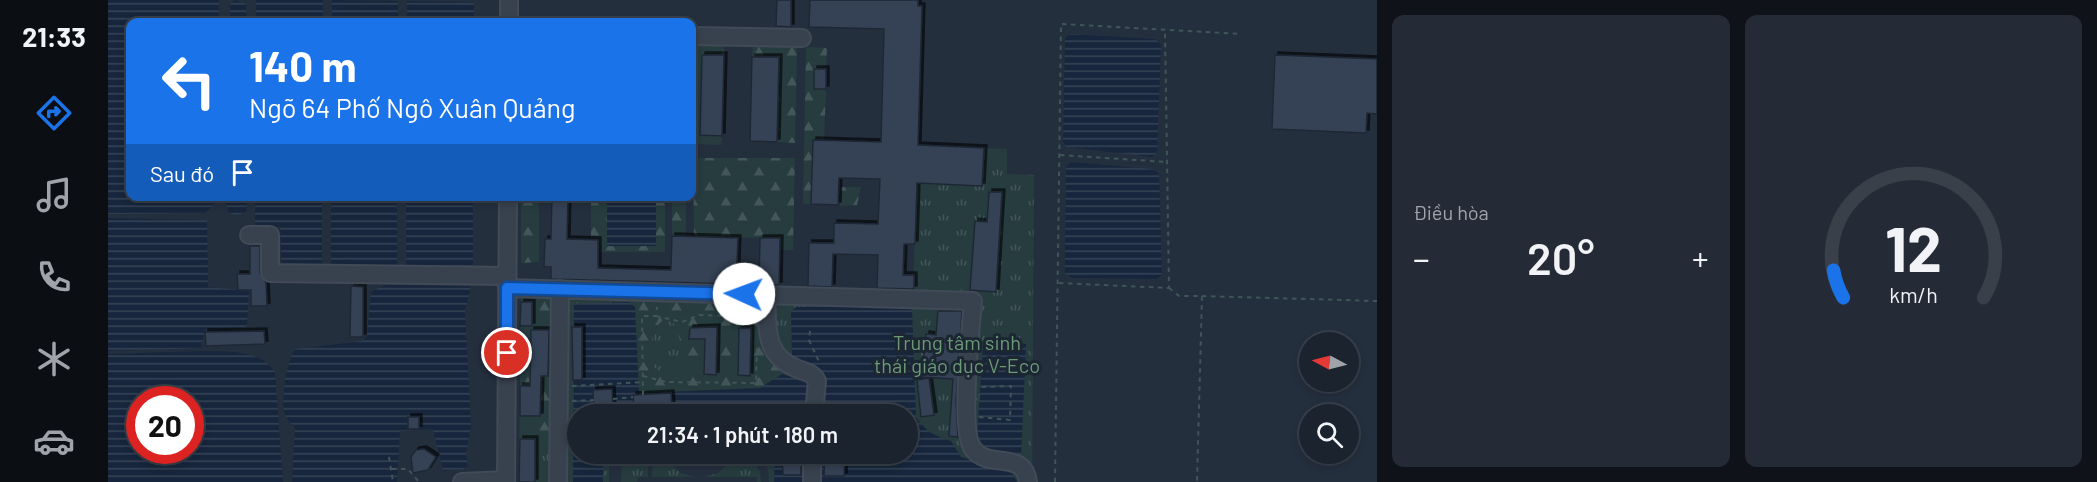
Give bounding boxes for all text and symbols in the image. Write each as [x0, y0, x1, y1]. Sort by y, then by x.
text: 21:33 [22, 20, 86, 52]
text: 140 m [249, 40, 357, 90]
icon: left [150, 42, 228, 120]
text: Ngõ 64 Phố Ngô Xuân Quảng [249, 91, 575, 123]
icon: directions [33, 92, 75, 134]
icon: arrive [226, 156, 259, 189]
text: Sau đó [150, 160, 214, 186]
icon: music [33, 174, 75, 216]
text: Điều hòa [1413, 200, 1489, 224]
text: 12 [1885, 210, 1942, 284]
text: 20° [1527, 230, 1594, 284]
text: − [1413, 238, 1430, 278]
text: + [1692, 238, 1709, 278]
icon: phone [33, 256, 75, 298]
position arrow [712, 262, 776, 326]
text: km/h [1889, 282, 1938, 307]
pin [481, 327, 532, 378]
park label: Trung tâm sinh thái giáo dục V-Eco [874, 330, 1040, 377]
north arrow [1299, 332, 1359, 392]
map controls [1299, 332, 1359, 464]
icon: arrive [490, 336, 523, 369]
icon: climate [33, 338, 75, 380]
speed limit sign: 20 [126, 386, 204, 464]
button: search [1299, 404, 1359, 464]
icon: car [33, 420, 75, 462]
text: 21:34 · 1 phút · 180 m [647, 421, 838, 447]

